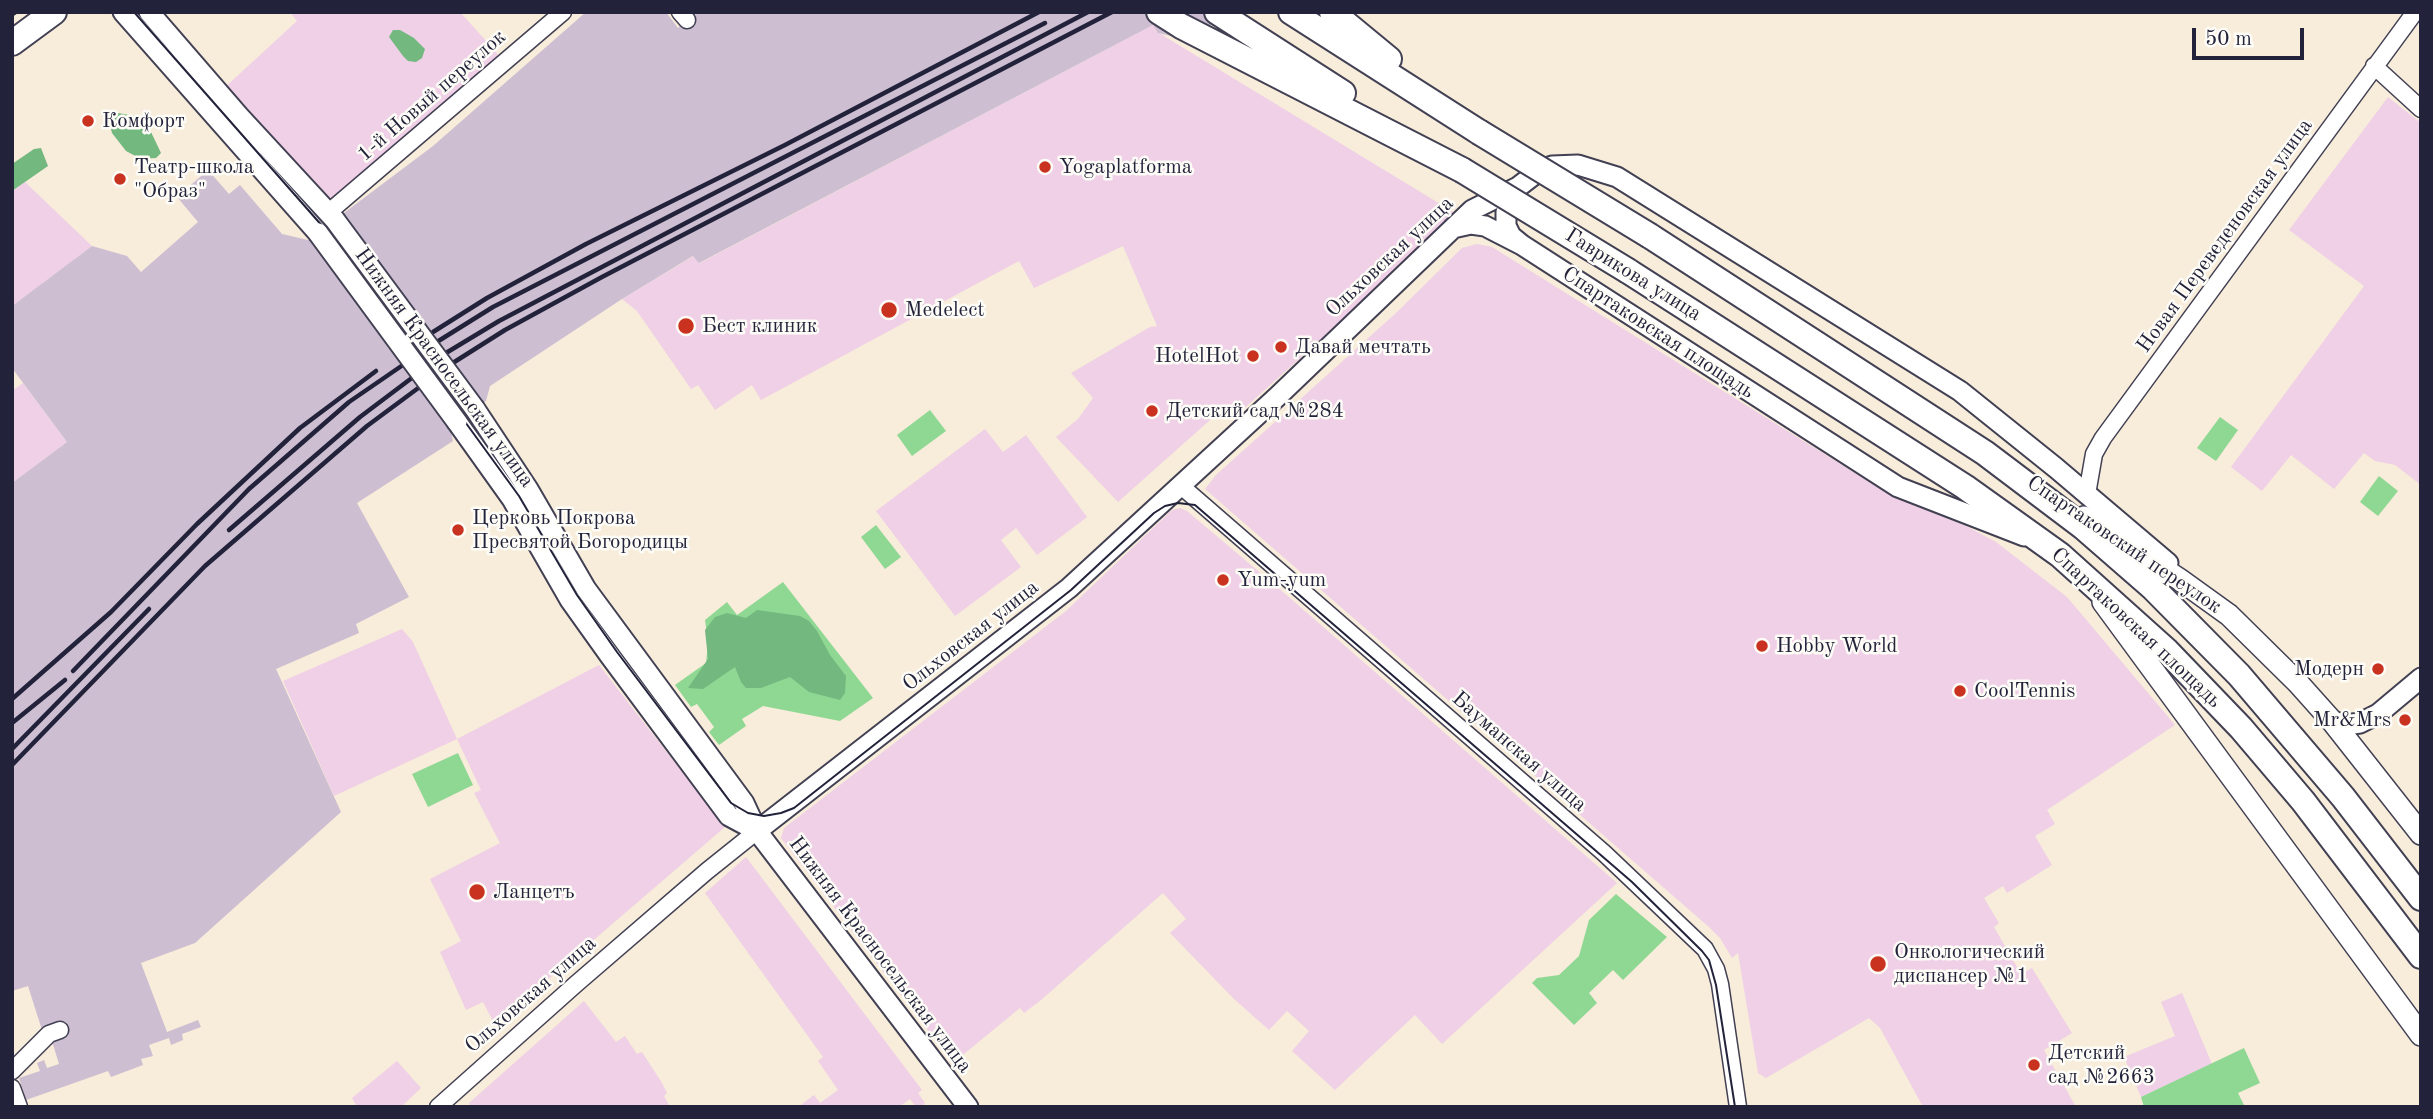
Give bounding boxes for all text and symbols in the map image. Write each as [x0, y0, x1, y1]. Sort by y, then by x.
scale bar [2195, 14, 2307, 58]
street label: 1-й Новый переулок [353, 25, 511, 167]
text: 50 m [2205, 29, 2252, 50]
place label: Комфорт [102, 108, 185, 134]
marker: Комфорт [80, 113, 96, 129]
street label: Новая Переведеновская улица [2132, 114, 2318, 358]
place label: Театр-школа "Образ" [134, 154, 254, 204]
place label: Yogaplatforma [1059, 154, 1192, 180]
marker: Yogaplatforma [1037, 159, 1053, 175]
marker: Театр-школа "Образ" [112, 171, 128, 187]
street label: Ольховская улица [1321, 191, 1459, 323]
street label: Гаврикова улица [1560, 223, 1706, 327]
street label: Нижняя Красносельская улица [349, 243, 539, 493]
street label: Спартаковская площадь [1557, 261, 1759, 405]
place label: Medelect [905, 297, 985, 323]
marker: Medelect [879, 300, 899, 320]
place label: Бест клиник [702, 313, 817, 339]
marker: Бест клиник [676, 316, 696, 336]
place label: Давай мечтать [1295, 334, 1431, 360]
marker: Давай мечтать [1273, 339, 1289, 355]
place label: HotelHot [1155, 343, 1239, 369]
marker: HotelHot [1245, 348, 1261, 364]
place label: Детский сад №284 [1166, 398, 1344, 424]
marker: Детский сад №284 [1144, 403, 1160, 419]
street label: Спартаковский переулок [2022, 470, 2226, 620]
place label: Церковь Покрова Пресвятой Богородицы [472, 505, 688, 555]
marker: Церковь Покрова Пресвятой Богородицы [450, 522, 466, 538]
street label: Спартаковская площадь [2046, 542, 2226, 714]
place label: Yum-yum [1237, 567, 1326, 593]
marker: Yum-yum [1215, 572, 1231, 588]
street label: Ольховская улица [898, 575, 1044, 697]
place label: Hobby World [1776, 633, 1898, 659]
marker: Hobby World [1754, 638, 1770, 654]
place label: Модерн [2294, 656, 2364, 682]
marker: Модерн [2370, 661, 2386, 677]
place label: CoolTennis [1974, 678, 2075, 704]
marker: CoolTennis [1952, 683, 1968, 699]
street label: Бауманская улица [1446, 686, 1592, 818]
place label: Mr&Mrs [2313, 707, 2391, 733]
marker: Mr&Mrs [2397, 712, 2413, 728]
street label: Нижняя Красносельская улица [783, 832, 977, 1078]
place label: Ланцетъ [493, 879, 575, 905]
marker: Ланцетъ [467, 882, 487, 902]
street label: Ольховская улица [460, 931, 602, 1059]
place label: Онкологический диспансер №1 [1894, 939, 2045, 989]
marker: Онкологический диспансер №1 [1868, 954, 1888, 974]
place label: Детский сад №2663 [2048, 1040, 2155, 1090]
marker: Детский сад №2663 [2026, 1057, 2042, 1073]

